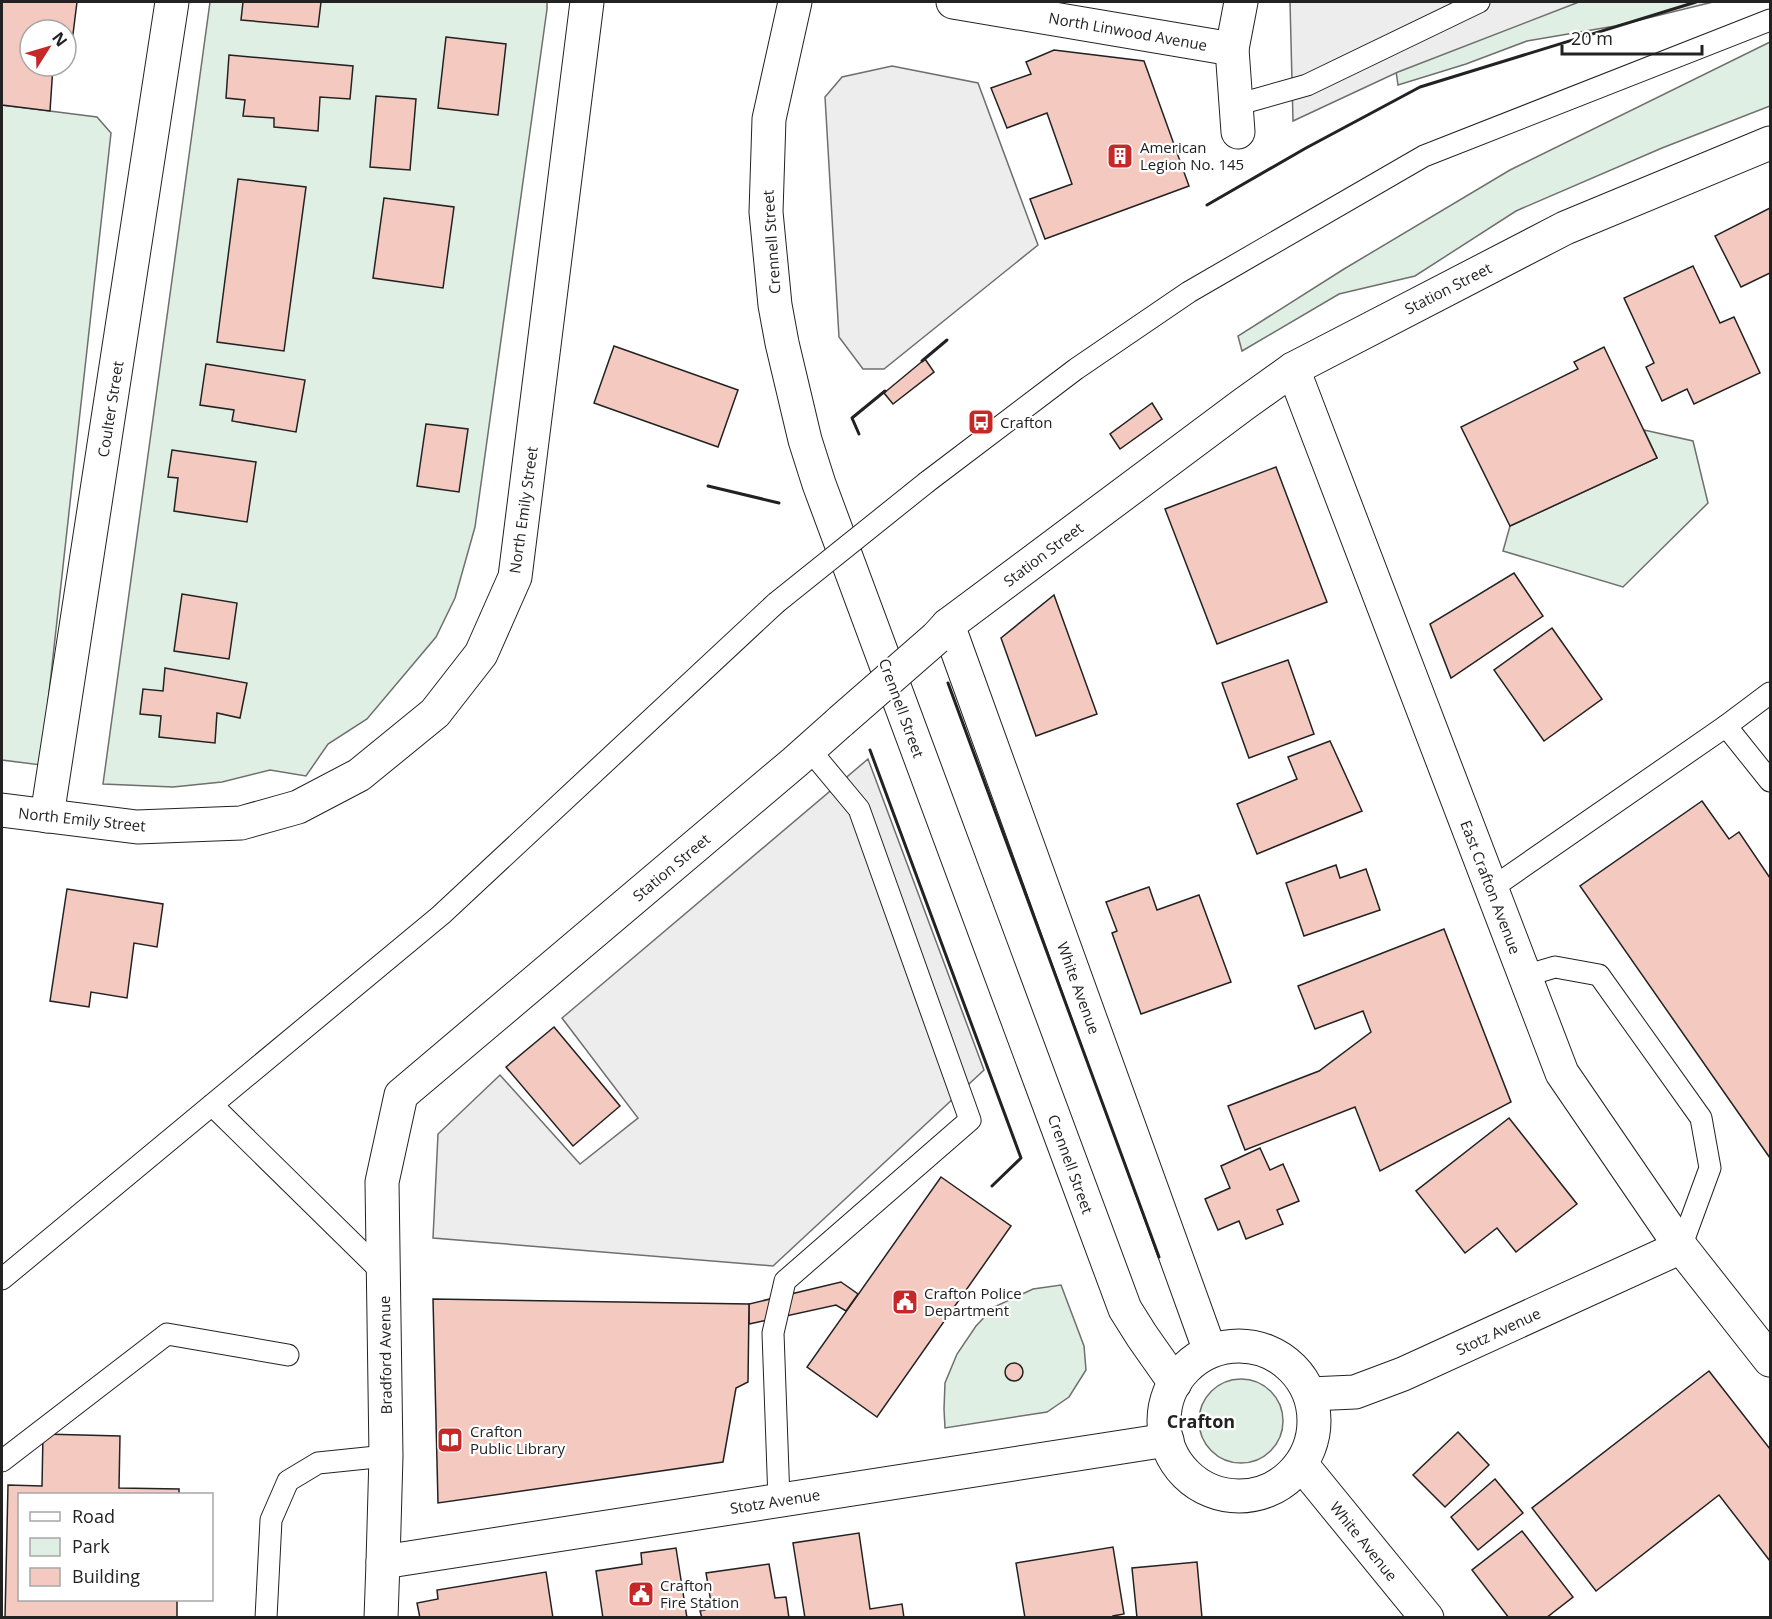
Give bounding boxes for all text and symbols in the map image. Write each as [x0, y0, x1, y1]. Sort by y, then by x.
street label: North Linwood Avenue [1047, 7, 1209, 55]
north arrow [18, 18, 78, 78]
scale bar [1562, 18, 1702, 56]
text: 20 m [1571, 26, 1613, 50]
text: N [47, 27, 73, 51]
place label: American Legion No. 145 [1140, 137, 1244, 174]
building icon: American Legion No. 145 [1105, 141, 1135, 171]
street label: Crennell Street [757, 189, 785, 295]
street label: Station Street [1401, 258, 1495, 318]
street label: Coulter Street [93, 359, 127, 459]
bus stop icon: Crafton [966, 407, 996, 437]
place label: Crafton [1000, 412, 1053, 432]
street label: North Emily Street [504, 445, 542, 575]
street label: Station Street [999, 517, 1087, 591]
street label: Crennell Street [875, 656, 929, 760]
street label: North Emily Street [17, 802, 147, 836]
street label: East Crafton Avenue [1456, 817, 1526, 957]
street label: Station Street [628, 829, 714, 905]
street label: White Avenue [1053, 939, 1105, 1037]
street label: Crennell Street [1044, 1112, 1098, 1216]
place label: Crafton Police Department [924, 1283, 1022, 1320]
public building icon: Crafton Police Department [890, 1287, 920, 1317]
street label: Bradford Avenue [374, 1295, 396, 1415]
street label: Stotz Avenue [1452, 1303, 1544, 1359]
district label: Crafton [1167, 1409, 1235, 1433]
place label: Crafton Public Library [470, 1421, 565, 1458]
library icon: Crafton Public Library [435, 1425, 465, 1455]
street label: Stotz Avenue [728, 1484, 822, 1518]
legend [18, 1493, 213, 1601]
street label: White Avenue [1326, 1497, 1402, 1585]
text: Road [72, 1504, 115, 1528]
text: Park [72, 1534, 110, 1558]
text: Building [72, 1564, 140, 1588]
place label: Crafton Fire Station [660, 1575, 739, 1612]
public building icon: Crafton Fire Station [626, 1579, 656, 1609]

